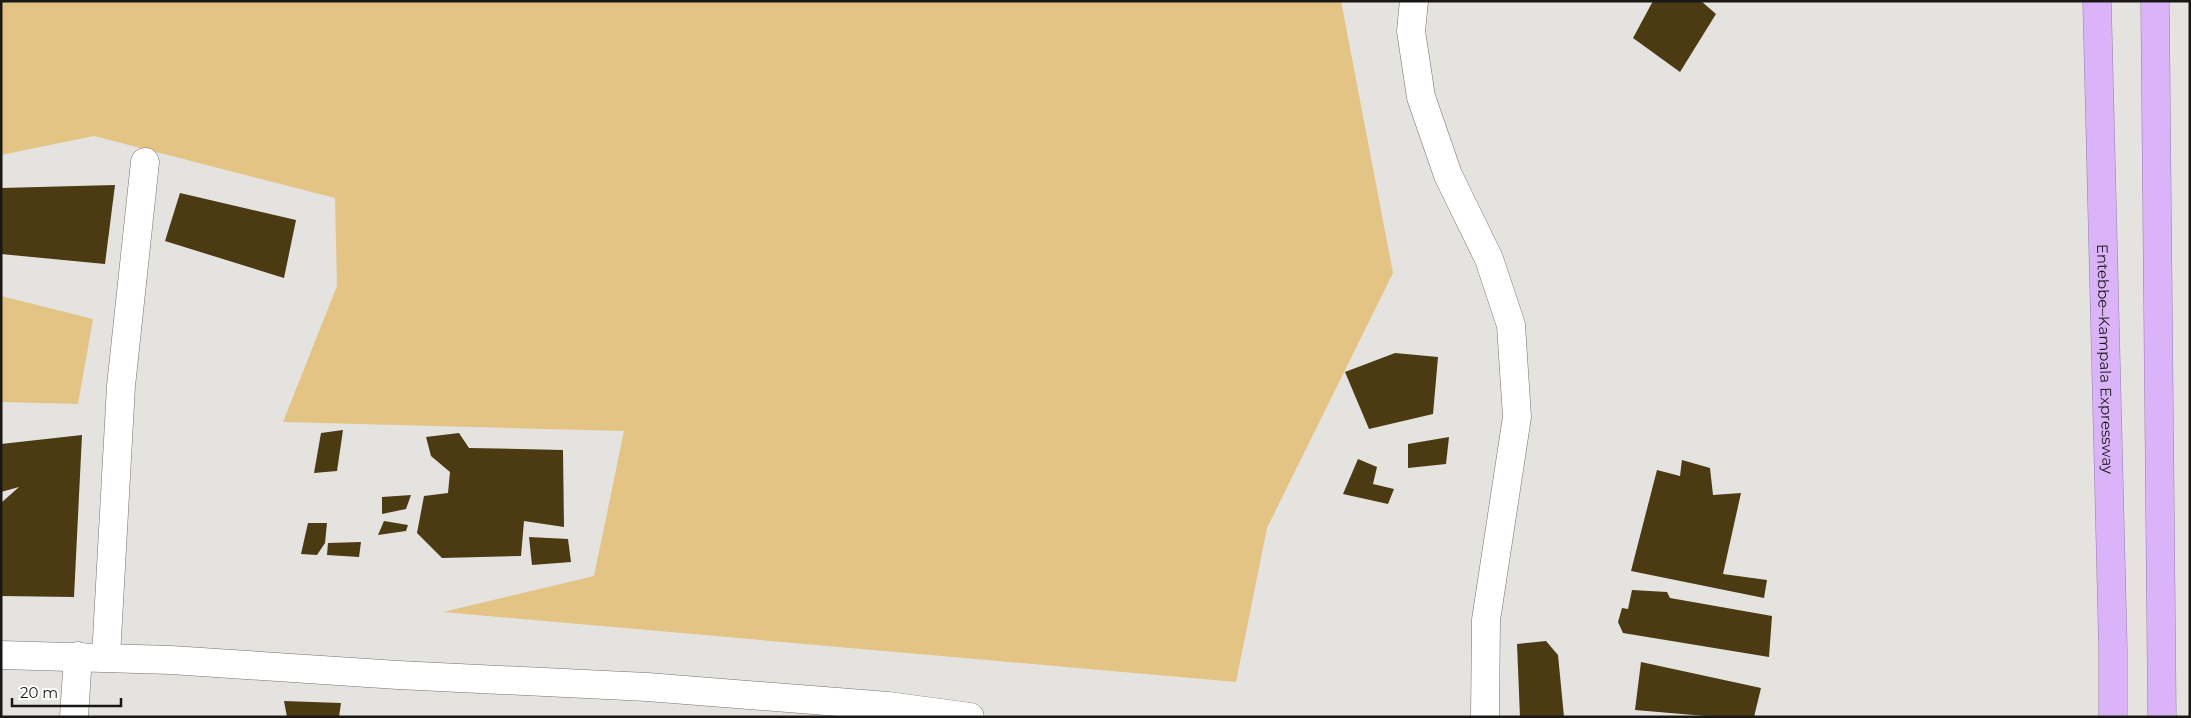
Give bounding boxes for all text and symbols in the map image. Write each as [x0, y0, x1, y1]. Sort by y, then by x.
street label: Entebbe–Kampala Expressway [2093, 244, 2118, 475]
scale bar [12, 676, 121, 708]
text: 20 m [20, 683, 58, 702]

